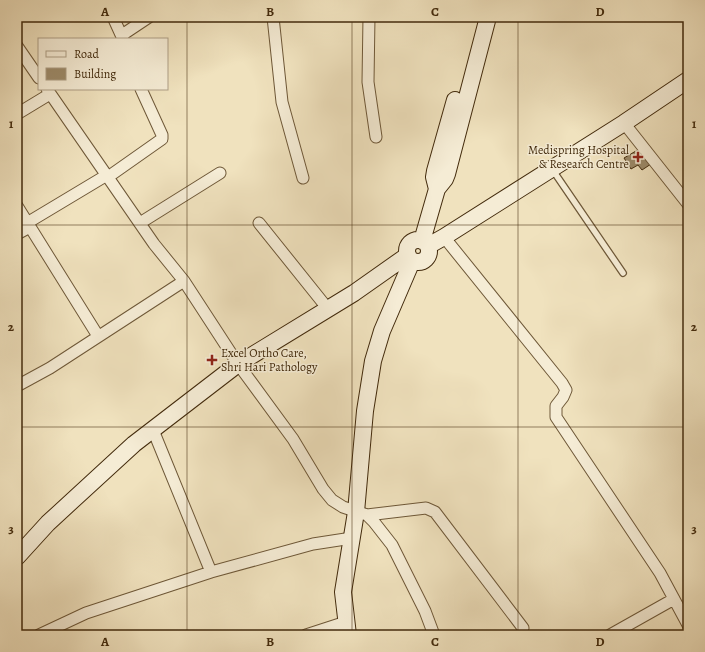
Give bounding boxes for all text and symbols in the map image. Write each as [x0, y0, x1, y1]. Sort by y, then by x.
text: A [100, 3, 110, 20]
text: B [266, 3, 274, 20]
text: C [431, 3, 439, 20]
text: D [595, 3, 605, 20]
legend [38, 38, 168, 90]
text: Road [74, 46, 100, 62]
text: Building [74, 66, 116, 82]
text: 1 [9, 115, 14, 132]
text: 1 [692, 115, 697, 132]
place label: Medispring Hospital & Research Centre [528, 142, 629, 172]
marker: Medispring Hospital & Research Centre [632, 151, 644, 163]
text: 2 [8, 318, 15, 335]
text: 2 [691, 318, 698, 335]
place label: Excel Ortho Care, Shri Hari Pathology [221, 345, 318, 375]
marker: Excel Ortho Care, Shri Hari Pathology [206, 354, 218, 366]
text: 3 [8, 520, 14, 537]
text: 3 [691, 520, 697, 537]
text: A [100, 633, 110, 650]
text: B [266, 633, 274, 650]
text: C [431, 633, 439, 650]
text: D [595, 633, 605, 650]

